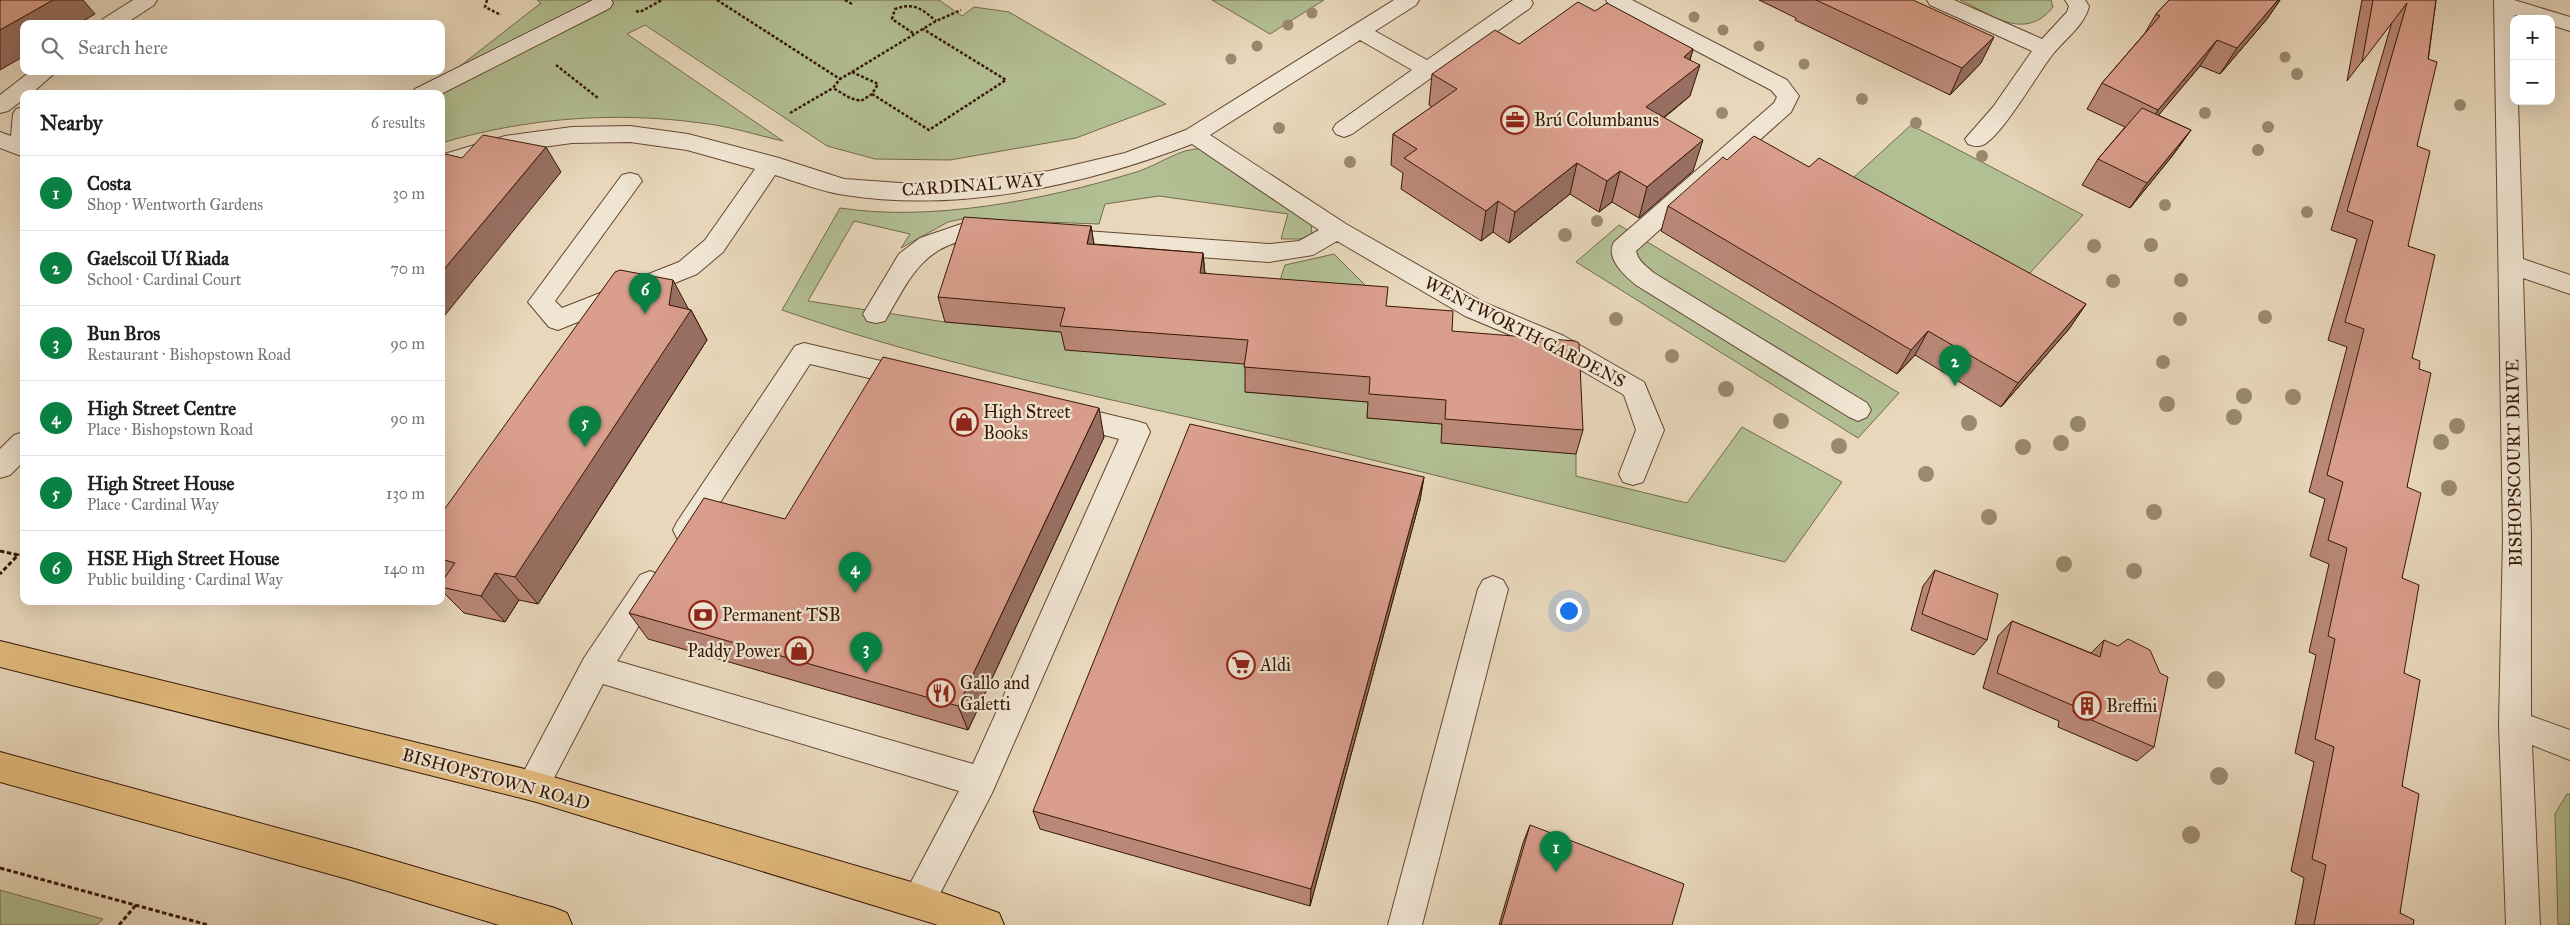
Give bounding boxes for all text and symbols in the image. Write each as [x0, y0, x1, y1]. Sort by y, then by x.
map controls [2510, 15, 2555, 105]
button: + [2510, 15, 2555, 60]
search box [20, 20, 445, 75]
icon: search [38, 34, 66, 62]
text: Search here [78, 36, 168, 59]
button: − [2510, 60, 2555, 105]
office icon: Brú Columbanus [1500, 105, 1530, 135]
place label: Brú Columbanus [1534, 109, 1659, 131]
text: Nearby [40, 110, 103, 136]
text: 6 results [371, 113, 425, 132]
street label: CARDINAL WAY [901, 169, 1045, 201]
text: Costa [87, 172, 131, 195]
text: 1 [53, 184, 59, 203]
text: 30 m [392, 184, 425, 203]
text: Shop · Wentworth Gardens [87, 195, 263, 214]
text: Gaelscoil Uí Riada [87, 247, 229, 270]
text: 2 [52, 259, 60, 278]
text: 70 m [390, 259, 425, 278]
text: School · Cardinal Court [87, 270, 241, 289]
street label: WENTWORTH GARDENS [1421, 272, 1629, 392]
pin: 6 [629, 273, 661, 314]
text: Bun Bros [87, 322, 160, 345]
text: 3 [53, 334, 59, 353]
text: 90 m [390, 334, 425, 353]
text: Restaurant · Bishopstown Road [87, 345, 291, 364]
pin: 2 [1939, 345, 1971, 386]
street label: BISHOPSCOURT DRIVE [2501, 359, 2527, 567]
text: High Street Centre [87, 397, 236, 420]
place label: High Street Books [983, 401, 1071, 444]
pin: 5 [569, 406, 601, 447]
shop icon: High Street Books [949, 407, 979, 437]
text: 4 [52, 409, 60, 428]
text: 90 m [390, 409, 425, 428]
text: Place · Bishopstown Road [87, 420, 253, 439]
text: High Street House [87, 472, 234, 495]
text: 5 [52, 484, 60, 503]
text: 130 m [386, 484, 425, 503]
text: Place · Cardinal Way [87, 495, 219, 514]
text: HSE High Street House [87, 547, 279, 570]
pin: 4 [839, 552, 871, 593]
text: 6 [52, 559, 60, 578]
text: 140 m [384, 559, 425, 578]
text: Public building · Cardinal Way [87, 570, 283, 589]
your location [1556, 598, 1582, 624]
bank icon: Permanent TSB [688, 600, 718, 630]
place label: Permanent TSB [722, 604, 841, 626]
pin: 3 [850, 632, 882, 673]
shop icon: Paddy Power [784, 636, 814, 666]
place label: Paddy Power [687, 640, 780, 662]
supermarket icon: Aldi [1226, 650, 1256, 680]
place label: Aldi [1259, 654, 1291, 676]
place label: Gallo and Galetti [960, 672, 1030, 715]
restaurant icon: Gallo and Galetti [926, 678, 956, 708]
building icon: Breffni [2072, 691, 2102, 721]
place label: Breffni [2106, 695, 2157, 717]
street label: BISHOPSTOWN ROAD [400, 743, 592, 815]
pin: 1 [1540, 831, 1572, 872]

